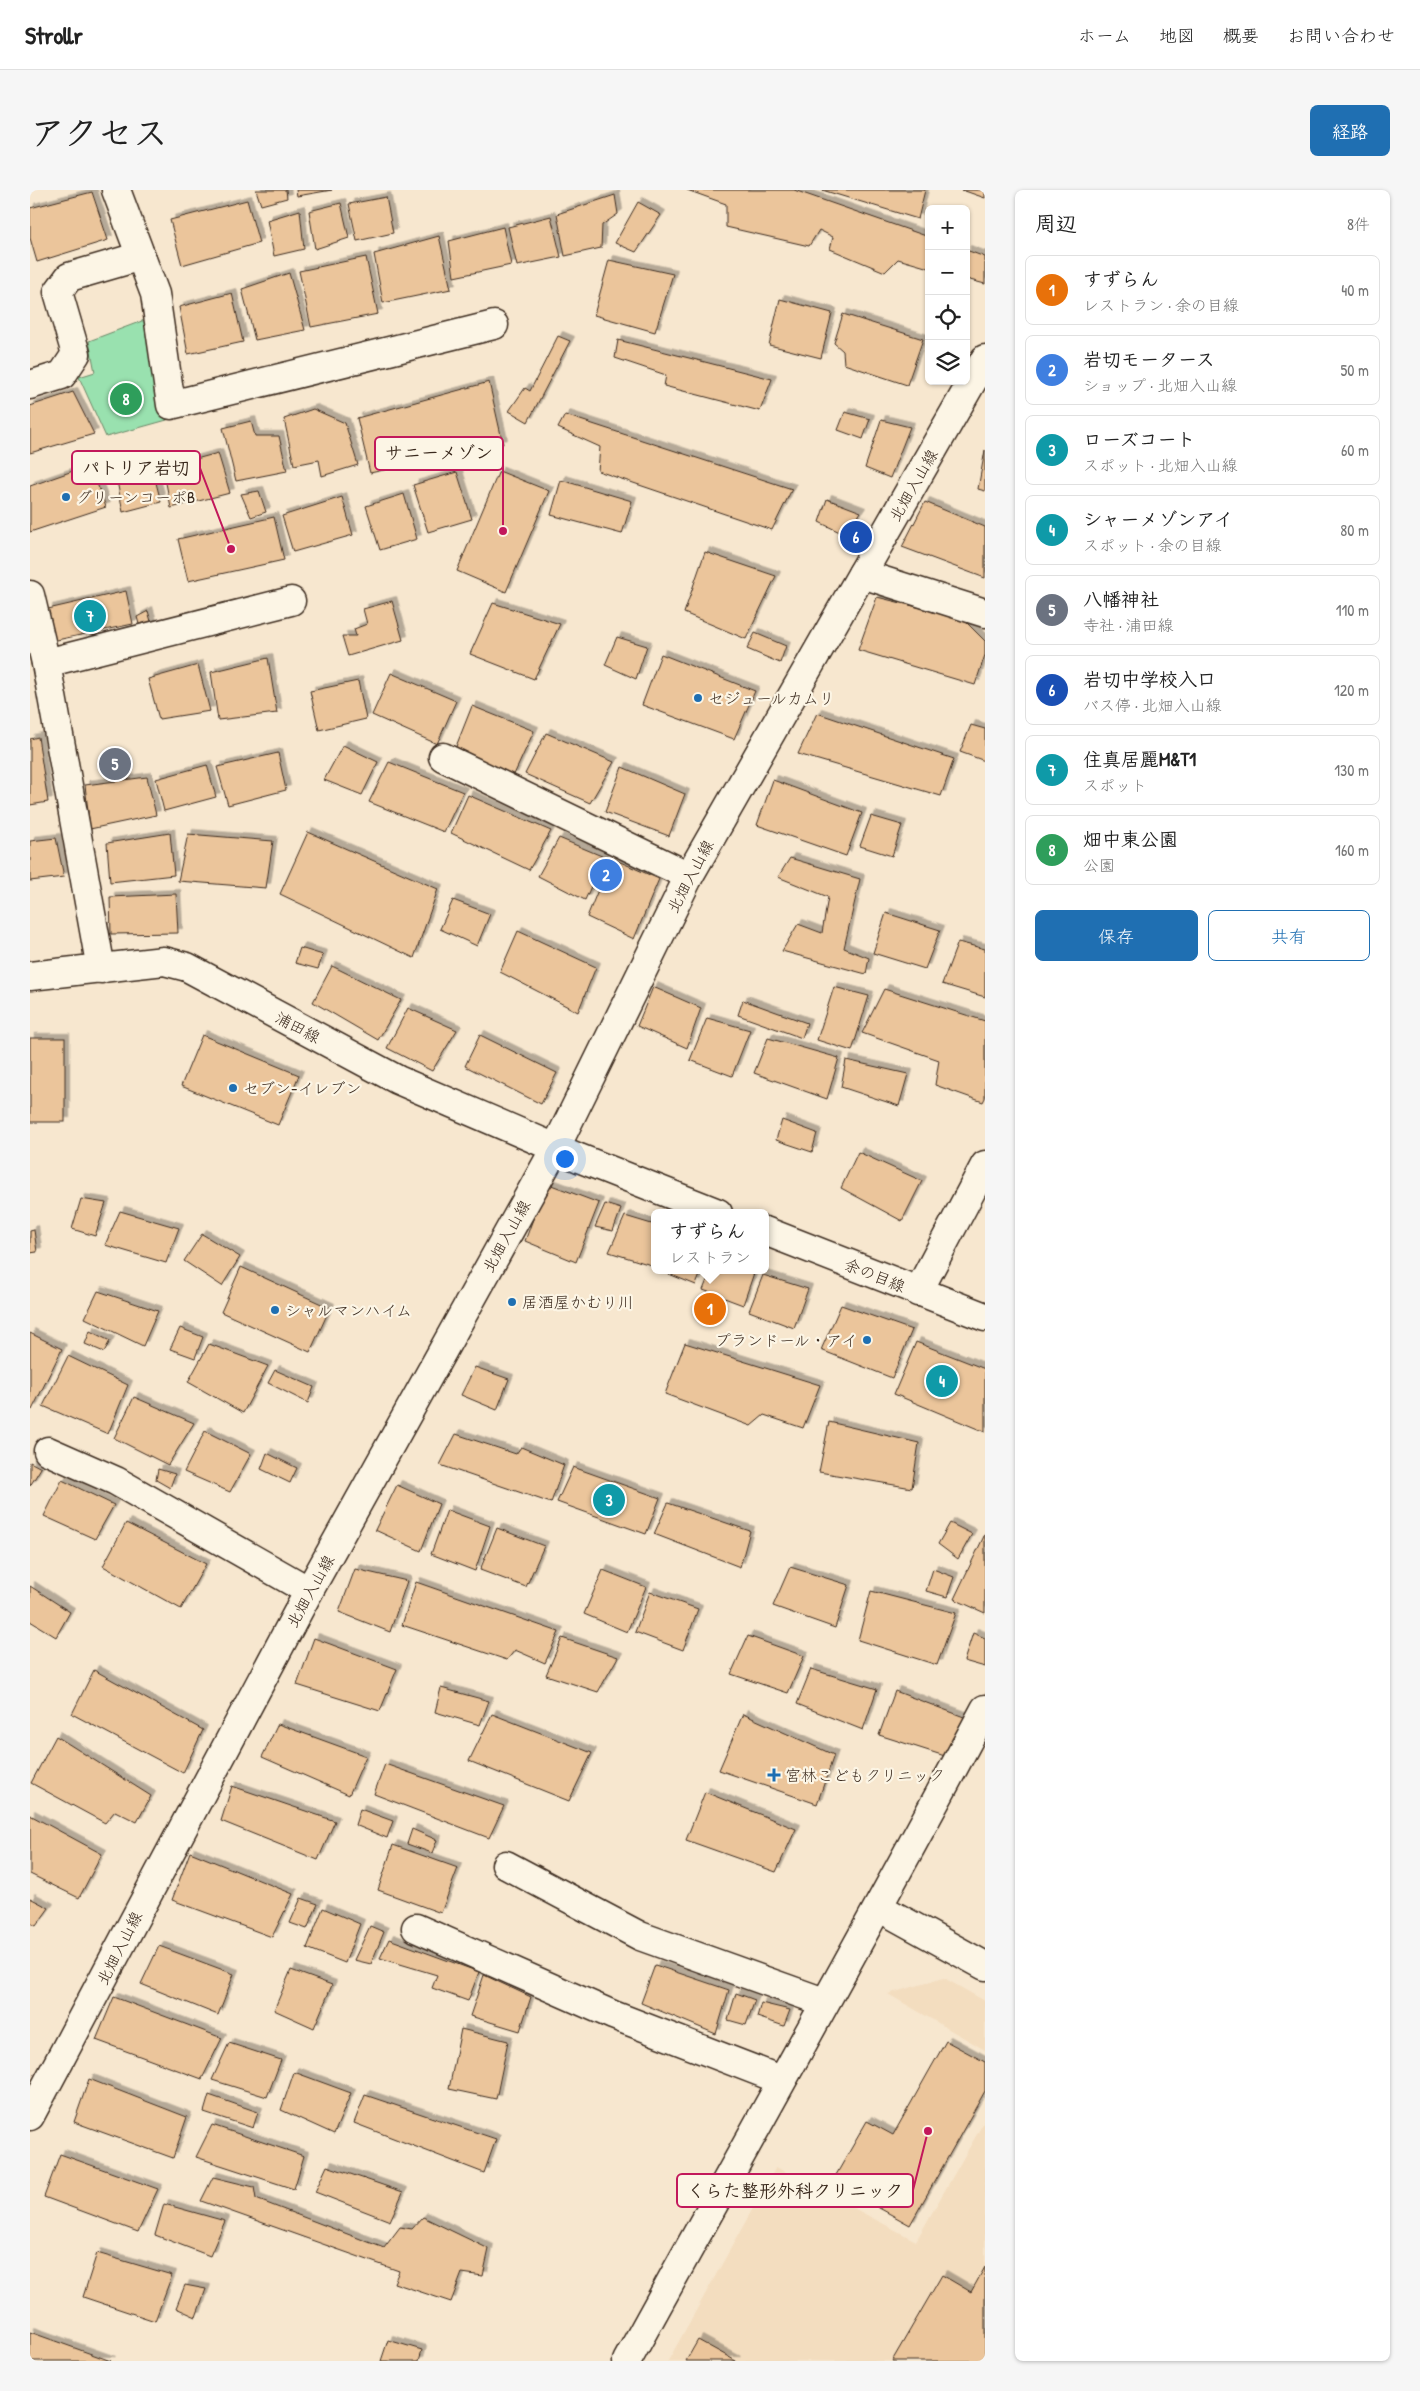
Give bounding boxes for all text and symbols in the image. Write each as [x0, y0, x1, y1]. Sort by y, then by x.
text: Strollr [25, 19, 83, 51]
text: ホーム [1078, 23, 1131, 48]
text: 地図 [1159, 23, 1195, 48]
text: 概要 [1223, 23, 1259, 48]
text: お問い合わせ [1287, 23, 1395, 48]
button: 経路 [1310, 105, 1390, 156]
text: アクセス [30, 109, 168, 156]
map controls [925, 205, 970, 385]
button: + [925, 205, 970, 250]
text: 周辺 [1035, 209, 1077, 238]
text: 8件 [1347, 213, 1370, 235]
button: − [925, 250, 970, 295]
text: すずらん [1083, 266, 1159, 292]
text: 1 [1049, 279, 1055, 301]
text: 40 m [1341, 279, 1369, 301]
text: レストラン · 余の目線 [1083, 294, 1239, 316]
button: locate [925, 295, 970, 340]
button: layers [925, 340, 970, 385]
text: 岩切モータース [1083, 346, 1215, 372]
text: 2 [1048, 359, 1056, 381]
text: 50 m [1341, 359, 1369, 381]
text: ショップ · 北畑入山線 [1083, 374, 1237, 396]
pin: 8 [110, 380, 142, 418]
text: ローズコート [1083, 426, 1195, 452]
callout: サニーメゾン [375, 437, 503, 470]
text: 3 [1048, 439, 1056, 461]
text: 60 m [1341, 439, 1369, 461]
text: サニーメゾン [385, 440, 493, 465]
street label: 北畑入山線 [883, 445, 943, 525]
callout: パトリア岩切 [72, 451, 200, 484]
text: スポット · 北畑入山線 [1083, 454, 1238, 476]
text: パトリア岩切 [82, 455, 190, 480]
place label: グリーンコーポB [76, 486, 195, 508]
marker: グリーンコーポB [60, 491, 72, 503]
text: シャーメゾンアイ [1083, 506, 1233, 532]
pin: 6 [840, 518, 872, 556]
text: 4 [1049, 519, 1055, 541]
text: 80 m [1340, 519, 1369, 541]
text: スポット · 余の目線 [1083, 534, 1222, 556]
text: 八幡神社 [1083, 586, 1159, 612]
pin: 7 [74, 597, 106, 635]
text: 5 [1049, 599, 1055, 621]
text: 110 m [1336, 599, 1369, 621]
text: 寺社 · 浦田線 [1083, 614, 1174, 636]
text: 岩切中学校入口 [1083, 666, 1216, 692]
text: 6 [1049, 679, 1055, 701]
text: 120 m [1334, 679, 1369, 701]
place label: セジュールカムリ [708, 687, 835, 709]
marker: セジュールカムリ [692, 692, 704, 704]
text: バス停 · 北畑入山線 [1083, 694, 1222, 716]
pin: 5 [99, 745, 131, 783]
text: 住真居麗M&T1 [1083, 746, 1196, 772]
text: 7 [1048, 759, 1056, 781]
text: 130 m [1334, 759, 1369, 781]
text: スポット [1083, 774, 1147, 796]
text: 畑中東公園 [1083, 826, 1178, 852]
street label: 北畑入山線 [662, 836, 718, 916]
text: 8 [1049, 839, 1055, 861]
text: 160 m [1335, 839, 1369, 861]
text: 公園 [1083, 854, 1115, 876]
pin: 2 [590, 856, 622, 894]
button: 保存 [1035, 910, 1198, 961]
button: 共有 [1208, 910, 1370, 961]
street label: 浦田線 [272, 1006, 324, 1048]
place label: セブン-イレブン [243, 1077, 361, 1099]
marker: セブン-イレブン [227, 1082, 239, 1094]
your location [552, 1146, 578, 1172]
street label: 北畑入山線 [477, 1196, 535, 1276]
popup [651, 1209, 769, 1274]
text: すずらん [669, 1218, 745, 1244]
text: レストラン [669, 1246, 751, 1268]
street label: 余の目線 [841, 1253, 909, 1297]
pin: 1 [694, 1290, 726, 1328]
place label: 居酒屋かむり川 [522, 1291, 634, 1313]
marker: 居酒屋かむり川 [506, 1296, 518, 1308]
place label: シャルマンハイム [285, 1299, 412, 1321]
marker: シャルマンハイム [269, 1304, 281, 1316]
place label: プランドール・アイ [715, 1329, 857, 1351]
marker: プランドール・アイ [861, 1334, 873, 1346]
pin: 4 [926, 1362, 958, 1400]
pin: 3 [593, 1481, 625, 1519]
street label: 北畑入山線 [281, 1551, 339, 1631]
place label: 宮林こどもクリニック [785, 1764, 945, 1786]
marker: 宮林こどもクリニック [767, 1768, 781, 1782]
street label: 北畑入山線 [91, 1907, 147, 1989]
callout: くらた整形外科クリニック [677, 2174, 913, 2207]
text: くらた整形外科クリニック [687, 2178, 903, 2203]

